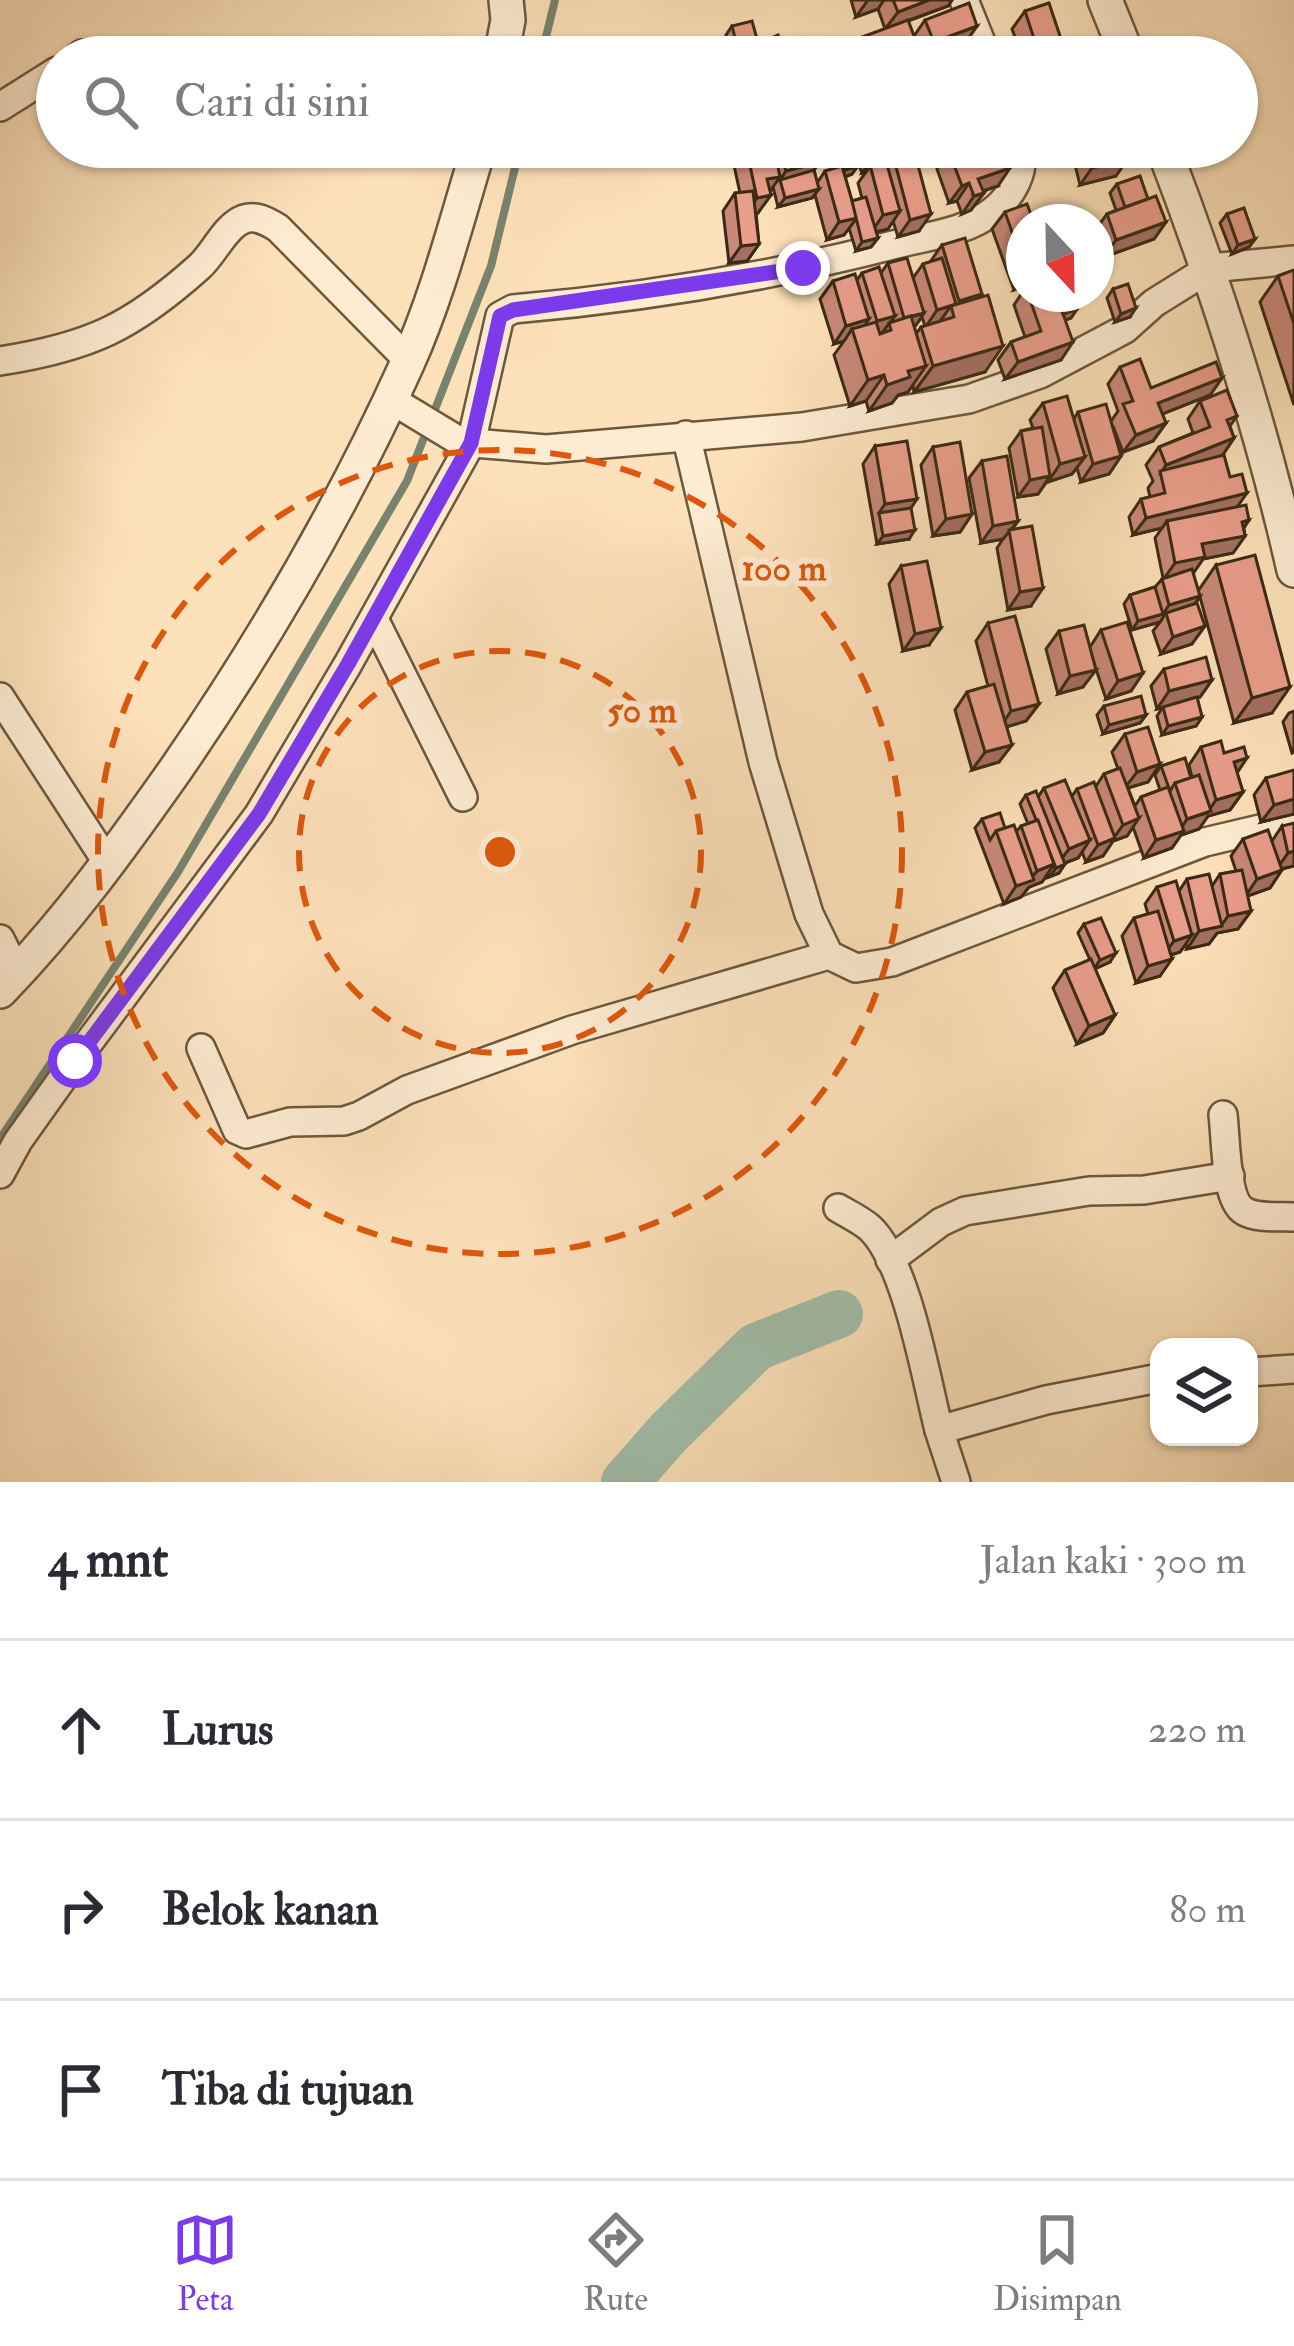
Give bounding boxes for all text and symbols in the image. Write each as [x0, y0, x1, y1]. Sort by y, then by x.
search box [36, 36, 1258, 168]
icon: search [78, 69, 144, 135]
text: Cari di sini [174, 74, 370, 130]
north arrow [1006, 204, 1114, 312]
route end [776, 241, 830, 295]
text: 100 m [741, 546, 827, 591]
text: 50 m [607, 688, 677, 733]
centre of rings [479, 831, 521, 873]
route start [48, 1034, 102, 1088]
map controls [1150, 1338, 1258, 1446]
button: layers [1150, 1338, 1258, 1446]
text: 4 mnt [48, 1528, 168, 1592]
text: Jalan kaki · 300 m [980, 1536, 1246, 1585]
icon: ahead [48, 1697, 114, 1763]
text: Lurus [162, 1702, 273, 1758]
text: 220 m [1148, 1705, 1246, 1754]
icon: right [48, 1877, 114, 1943]
text: Belok kanan [162, 1882, 379, 1938]
text: 80 m [1169, 1885, 1246, 1934]
icon: arrive [48, 2057, 114, 2123]
text: Tiba di tujuan [162, 2062, 414, 2118]
tab: Peta [172, 2207, 238, 2320]
tab: Rute [583, 2207, 649, 2320]
tab: Disimpan [993, 2207, 1122, 2320]

